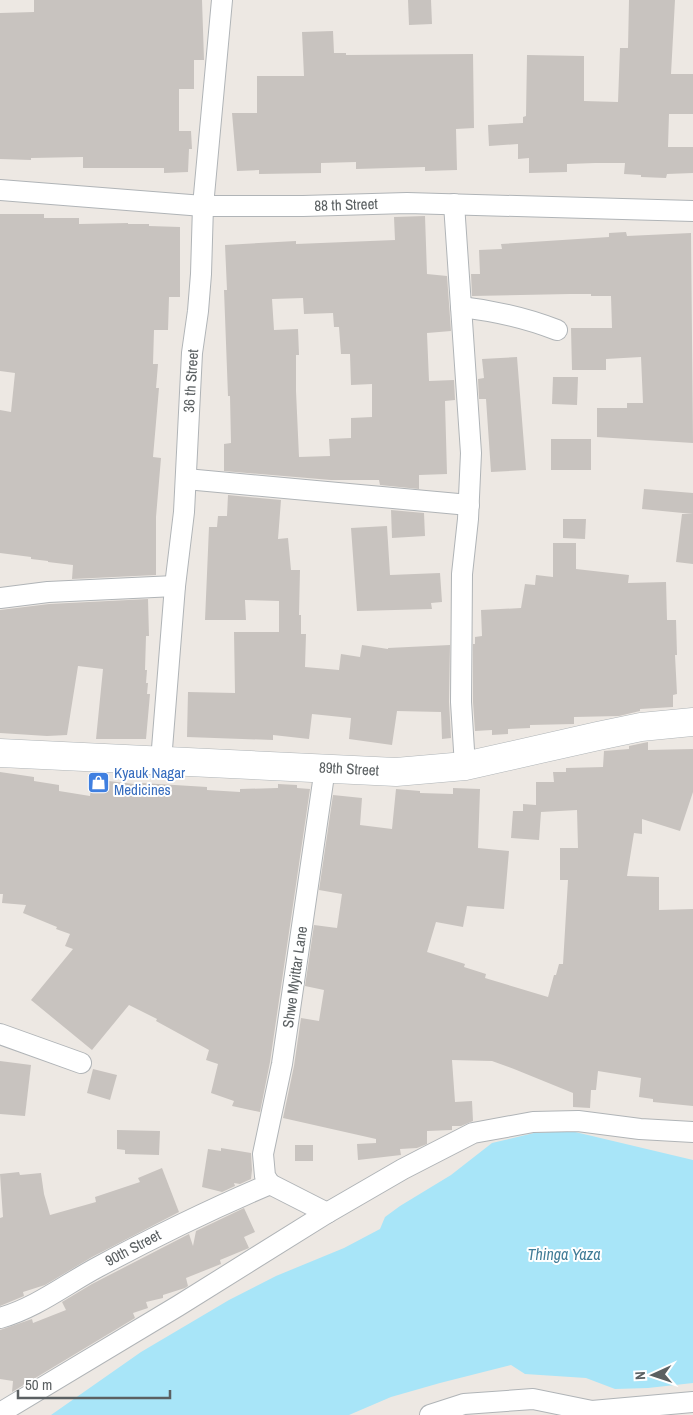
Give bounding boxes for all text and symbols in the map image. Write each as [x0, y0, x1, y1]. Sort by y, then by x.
street label: 88 th Street [314, 193, 379, 216]
street label: 36 th Street [178, 348, 203, 413]
street label: 89th Street [318, 756, 380, 781]
place label: Kyauk Nagar Medicines [114, 762, 185, 800]
shop icon: Kyauk Nagar Medicines [86, 770, 110, 794]
street label: Shwe Myittar Lane [277, 925, 312, 1029]
street label: 90th Street [101, 1224, 165, 1271]
water label: Thinga Yaza [528, 1243, 600, 1265]
north arrow [628, 1350, 678, 1400]
scale bar [18, 1368, 170, 1400]
text: N [631, 1371, 649, 1380]
text: 50 m [25, 1374, 52, 1395]

